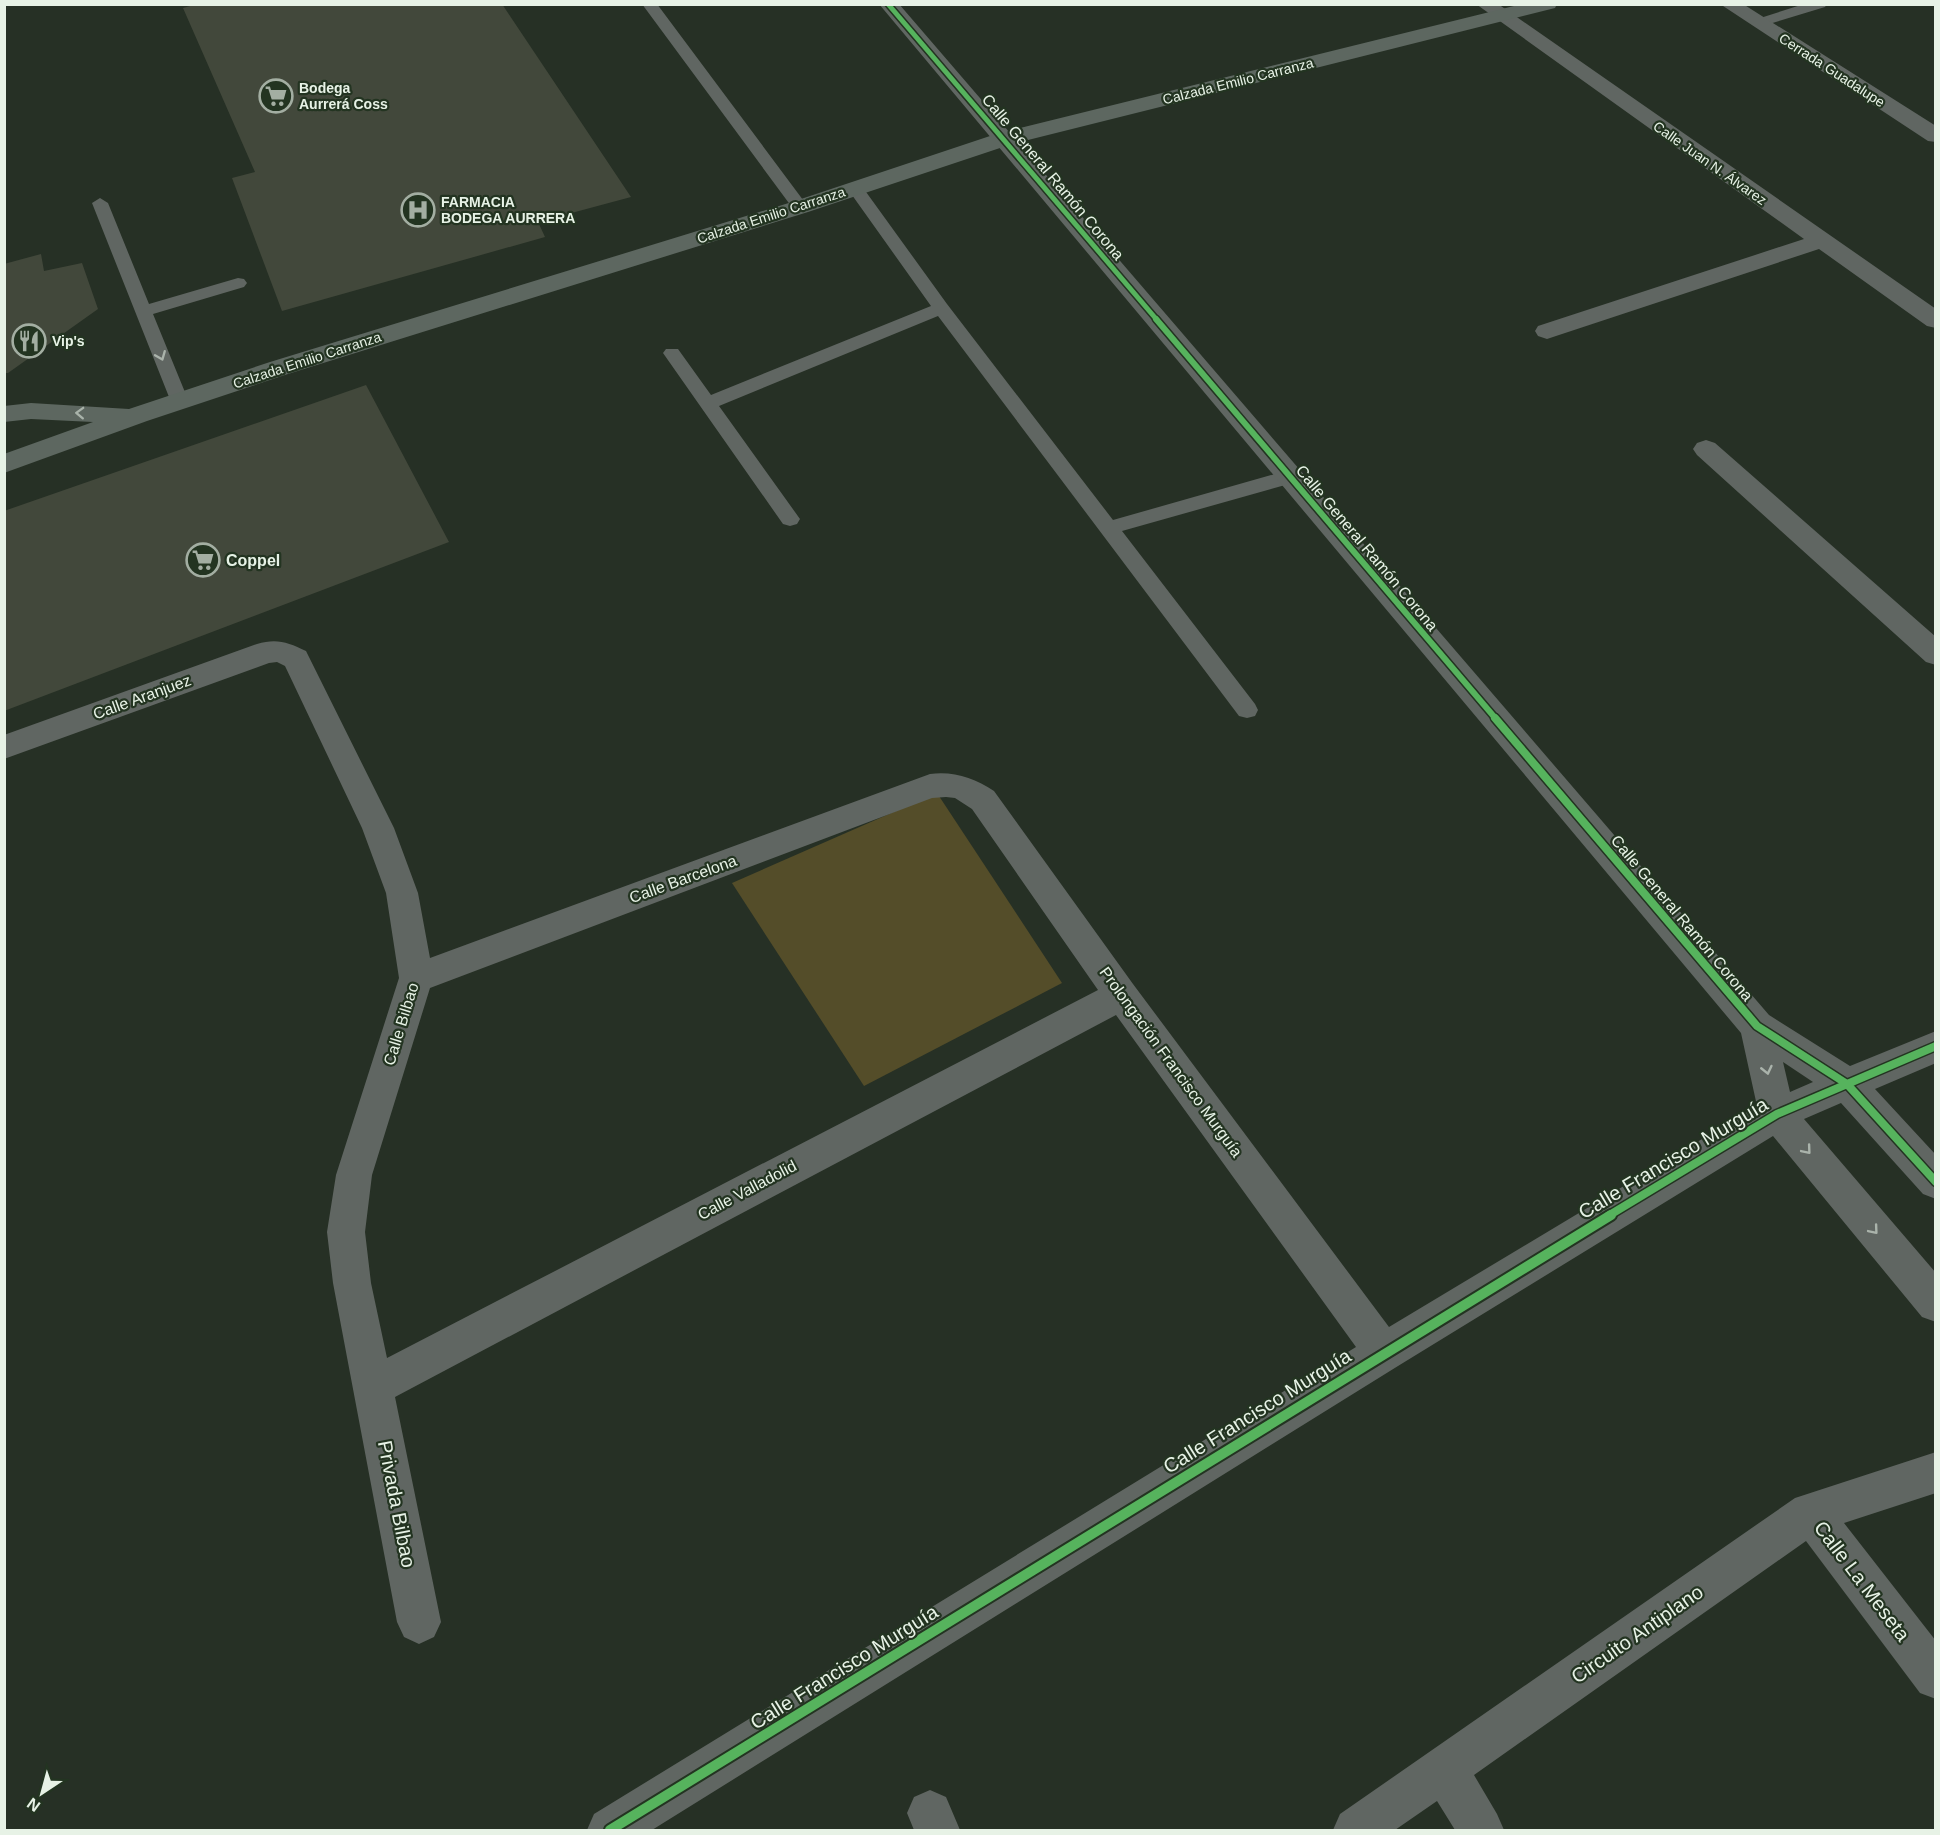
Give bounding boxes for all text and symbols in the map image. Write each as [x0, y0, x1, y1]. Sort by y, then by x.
street label: Cerrada Guadalupe [1776, 30, 1888, 110]
street label: Calzada Emilio Carranza [1161, 54, 1315, 107]
supermarket icon: Bodega Aurrerá Coss [258, 78, 294, 114]
place label: Bodega Aurrerá Coss [299, 80, 388, 112]
street label: Calle General Ramón Corona [979, 91, 1127, 263]
street label: Calle Juan N. Álvarez [1650, 118, 1770, 208]
street label: Calzada Emilio Carranza [695, 183, 847, 247]
hospital icon: FARMACIA BODEGA AURRERA [400, 192, 436, 228]
place label: FARMACIA BODEGA AURRERA [441, 194, 575, 226]
restaurant icon: Vip's [11, 323, 47, 359]
street label: Calzada Emilio Carranza [231, 328, 383, 392]
place label: Vip's [52, 333, 85, 349]
one-way arrow [154, 350, 166, 361]
one-way arrow [75, 407, 84, 419]
street label: Calle General Ramón Corona [1293, 462, 1441, 634]
supermarket icon: Coppel [185, 542, 221, 578]
place label: Coppel [226, 552, 280, 569]
street label: Calle Aranjuez [91, 671, 193, 723]
street label: Calle General Ramón Corona [1608, 832, 1756, 1004]
street label: Calle Barcelona [627, 852, 739, 906]
street label: Prolongación Francisco Murguía [1096, 964, 1246, 1160]
street label: Calle Bilbao [380, 981, 422, 1067]
one-way arrow [1760, 1065, 1773, 1075]
street label: Calle Francisco Murguía [1574, 1092, 1772, 1223]
one-way arrow [1799, 1143, 1810, 1154]
street label: Calle Valladolid [695, 1157, 799, 1223]
one-way arrow [1867, 1223, 1878, 1234]
street label: Calle Francisco Murguía [1159, 1344, 1355, 1478]
street label: Privada Bilbao [374, 1439, 420, 1569]
street label: Calle La Meseta [1810, 1517, 1915, 1646]
street label: Circuito Antiplano [1567, 1580, 1707, 1688]
street label: Calle Francisco Murguía [746, 1600, 942, 1734]
north arrow [12, 1763, 72, 1823]
text: N [24, 1794, 43, 1815]

